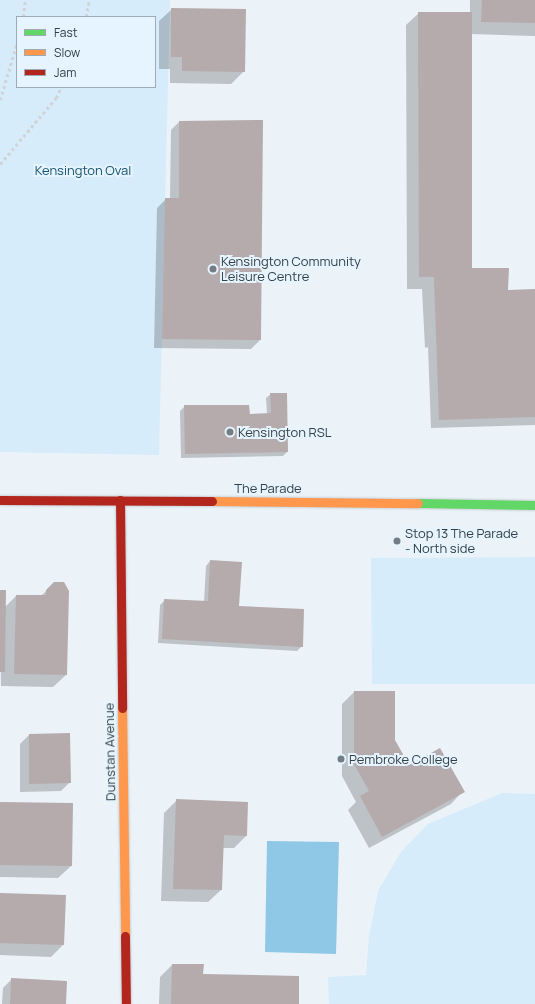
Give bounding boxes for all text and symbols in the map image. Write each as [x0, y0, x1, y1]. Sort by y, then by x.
legend [16, 16, 156, 88]
text: Fast [54, 24, 78, 41]
text: Slow [54, 44, 80, 61]
text: Jam [54, 64, 76, 81]
park label: Kensington Oval [35, 162, 131, 178]
place label: Kensington Community Leisure Centre [221, 254, 361, 285]
marker: Kensington Community Leisure Centre [208, 264, 218, 274]
place label: Kensington RSL [238, 424, 331, 440]
marker: Kensington RSL [225, 427, 235, 437]
street label: The Parade [234, 480, 302, 496]
place label: Stop 13 The Parade - North side [405, 526, 518, 557]
marker: Stop 13 The Parade - North side [392, 536, 402, 546]
street label: Dunstan Avenue [101, 703, 119, 801]
place label: Pembroke College [349, 751, 458, 767]
marker: Pembroke College [336, 754, 346, 764]

